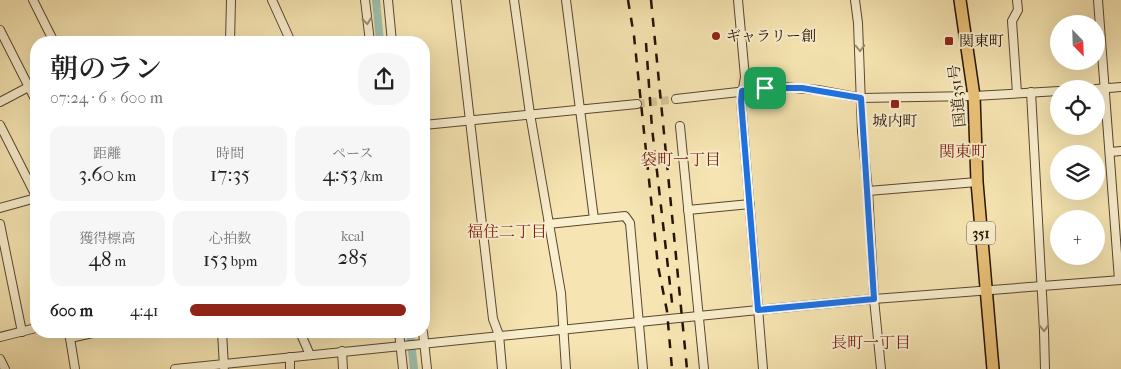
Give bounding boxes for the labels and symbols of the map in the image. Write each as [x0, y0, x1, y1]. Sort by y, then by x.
north arrow [1050, 15, 1105, 70]
one-way arrow [361, 18, 372, 26]
place label: ギャラリー創 [726, 27, 816, 45]
marker: ギャラリー創 [710, 30, 722, 42]
place label: 関東町 [959, 32, 1004, 50]
marker: 関東町 [943, 35, 955, 47]
one-way arrow [854, 45, 865, 53]
street label: 国道351号 [945, 64, 969, 128]
pin [744, 67, 786, 109]
marker: 城内町 [889, 98, 901, 110]
place label: 城内町 [872, 112, 918, 130]
district label: 関東町 [939, 142, 987, 161]
district label: 袋町一丁目 [641, 150, 721, 169]
district label: 福住二丁目 [467, 222, 547, 241]
road number: 351 [967, 222, 995, 244]
one-way arrow [1039, 324, 1049, 332]
district label: 長町一丁目 [831, 333, 911, 352]

